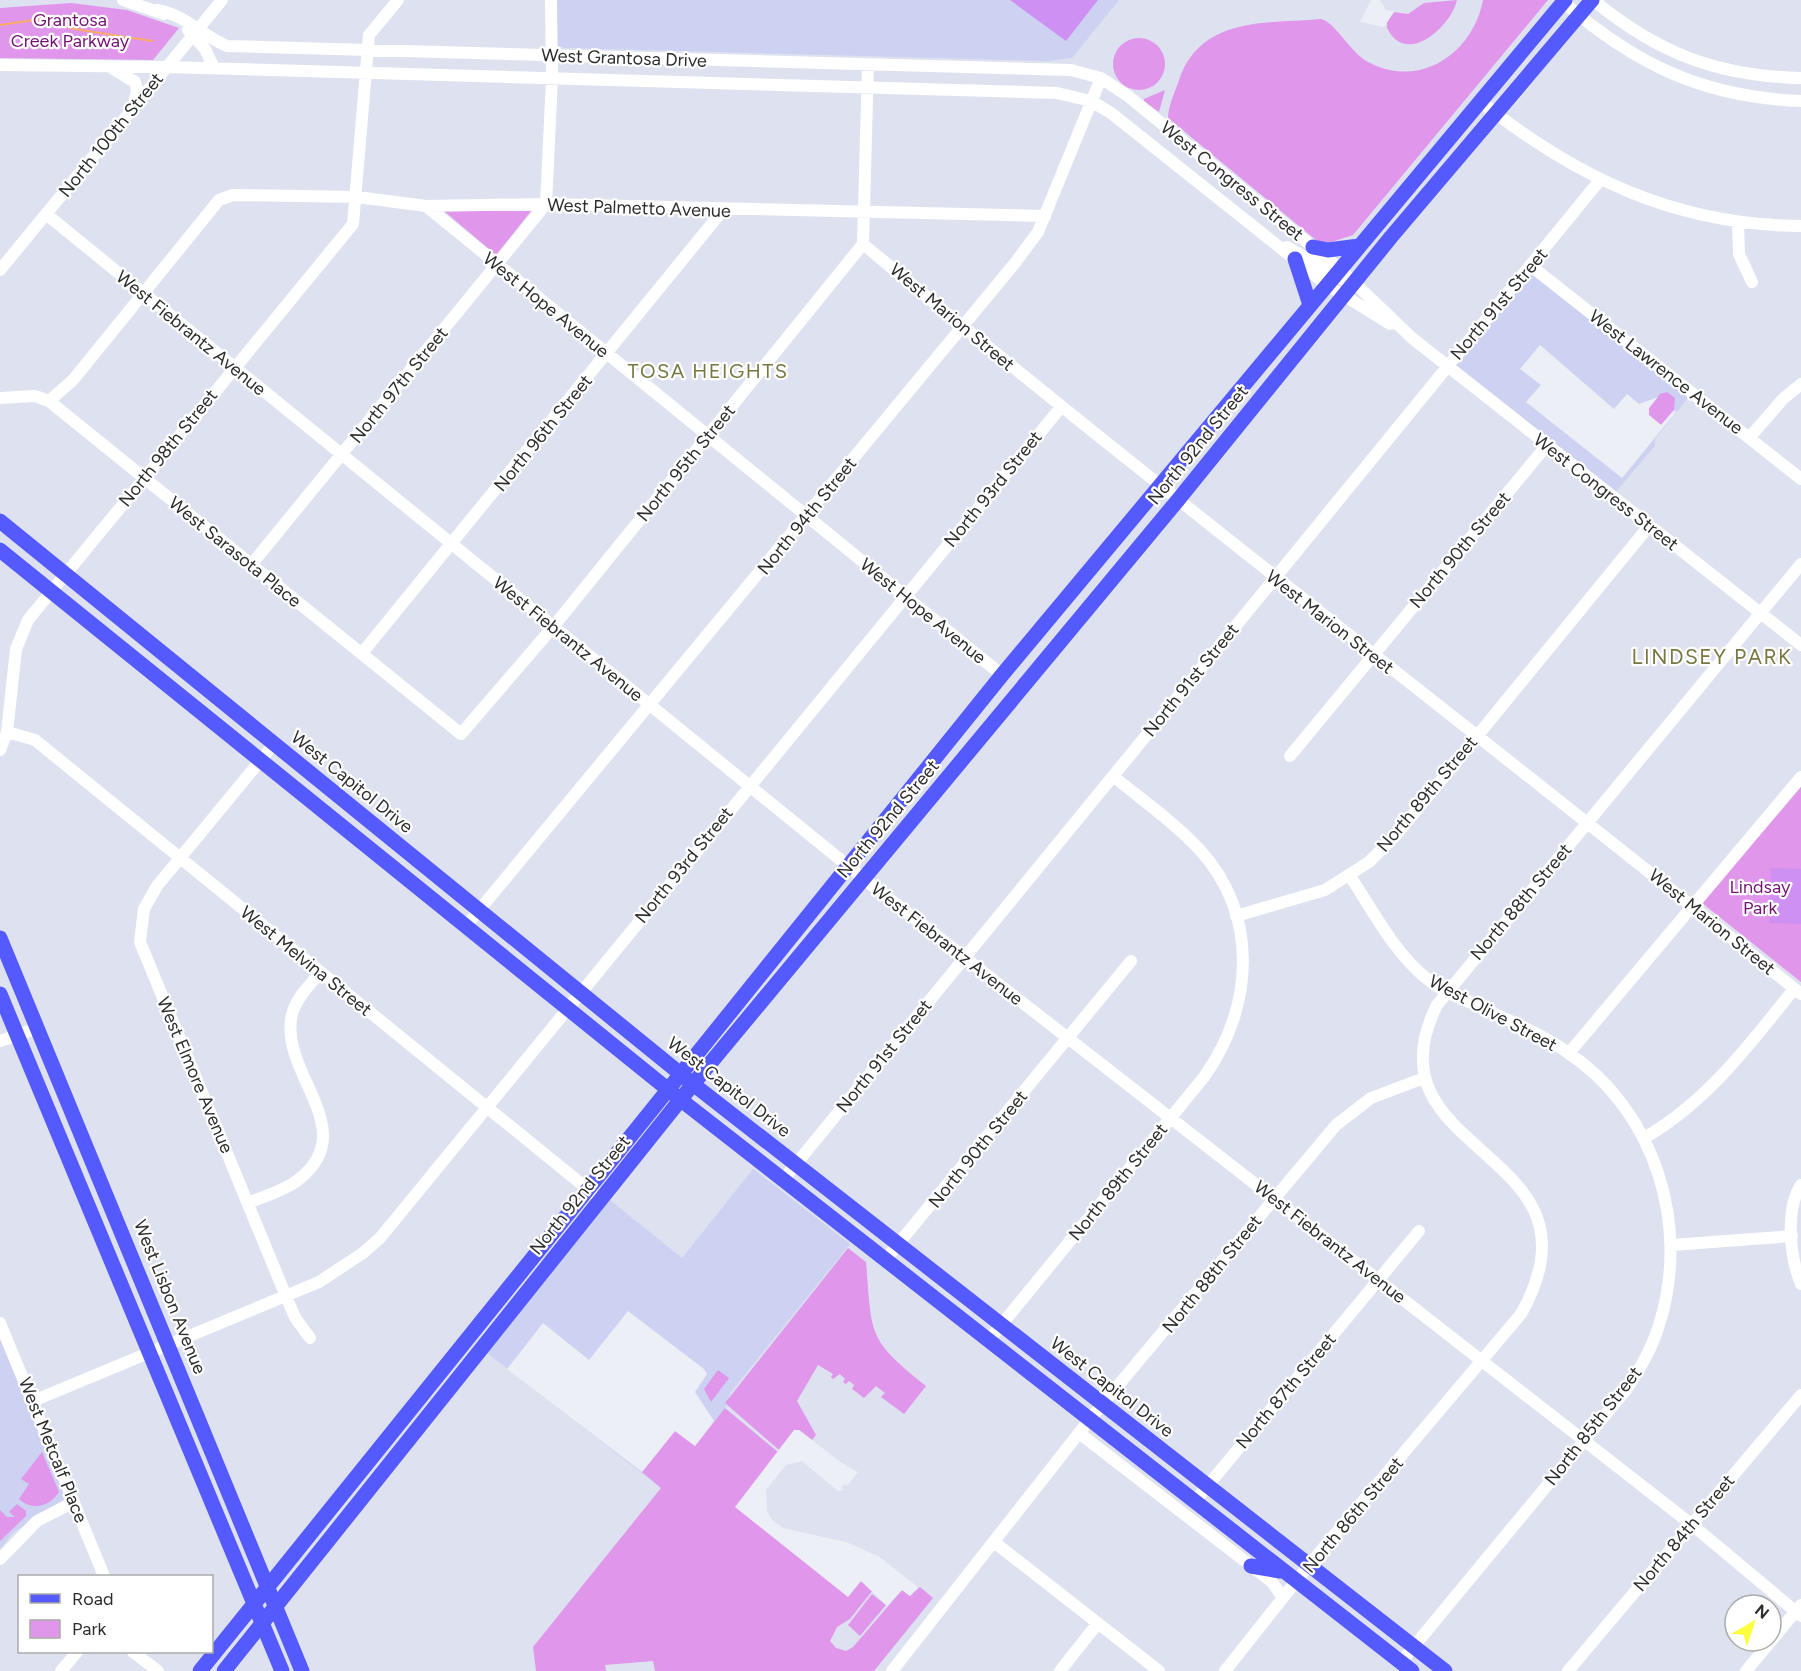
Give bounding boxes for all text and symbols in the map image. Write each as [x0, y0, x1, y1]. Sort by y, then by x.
park label: Grantosa Creek Parkway [11, 9, 130, 52]
street label: West Grantosa Drive [541, 44, 707, 72]
street label: North 100th Street [54, 68, 168, 202]
street label: West Congress Street [1156, 117, 1308, 246]
street label: West Palmetto Avenue [547, 194, 731, 222]
street label: North 91st Street [1446, 243, 1552, 364]
street label: West Hope Avenue [479, 247, 614, 363]
street label: West Marion Street [885, 258, 1019, 376]
street label: West Fiebrantz Avenue [112, 266, 271, 400]
street label: West Lawrence Avenue [1585, 305, 1748, 439]
street label: North 97th Street [345, 322, 453, 448]
district label: TOSA HEIGHTS [627, 359, 789, 383]
street label: North 96th Street [489, 370, 597, 496]
street label: North 92nd Street [1143, 381, 1253, 509]
street label: North 98th Street [114, 385, 222, 511]
street label: North 95th Street [632, 400, 740, 526]
street label: North 93rd Street [939, 426, 1047, 552]
street label: West Congress Street [1529, 429, 1683, 555]
street label: North 94th Street [753, 453, 861, 579]
street label: North 90th Street [1405, 487, 1515, 613]
street label: West Sarasota Place [164, 492, 306, 612]
street label: West Hope Avenue [856, 553, 991, 669]
street label: West Marion Street [1262, 565, 1398, 679]
street label: West Fiebrantz Avenue [489, 572, 648, 706]
street label: North 91st Street [1139, 619, 1244, 741]
district label: LINDSEY PARK [1632, 644, 1792, 669]
street label: West Capitol Drive [287, 726, 417, 838]
street label: North 89th Street [1372, 731, 1482, 856]
street label: North 92nd Street [832, 755, 944, 883]
street label: North 93rd Street [630, 802, 738, 928]
street label: North 88th Street [1466, 839, 1576, 965]
street label: West Marion Street [1644, 864, 1780, 980]
park label: Lindsay Park [1729, 876, 1791, 919]
street label: West Fiebrantz Avenue [867, 878, 1027, 1010]
street label: West Melvina Street [236, 901, 376, 1021]
street label: West Olive Street [1425, 970, 1561, 1056]
street label: West Elmore Avenue [152, 994, 238, 1157]
street label: North 91st Street [832, 995, 937, 1117]
street label: West Capitol Drive [663, 1032, 795, 1142]
street label: North 90th Street [924, 1086, 1032, 1212]
street label: North 89th Street [1064, 1119, 1172, 1245]
street label: North 92nd Street [525, 1131, 635, 1259]
street label: West Fiebrantz Avenue [1250, 1176, 1410, 1308]
street label: North 88th Street [1158, 1210, 1266, 1337]
street label: West Lisbon Avenue [129, 1217, 211, 1377]
street label: North 87th Street [1231, 1329, 1341, 1453]
street label: West Capitol Drive [1046, 1332, 1178, 1442]
street label: North 85th Street [1540, 1362, 1646, 1490]
street label: West Metcalf Place [14, 1374, 92, 1526]
street label: North 86th Street [1298, 1452, 1408, 1577]
street label: North 84th Street [1629, 1470, 1739, 1596]
legend [18, 1575, 213, 1653]
text: Road [72, 1588, 113, 1610]
north arrow [1723, 1593, 1783, 1653]
text: N [1751, 1600, 1773, 1623]
text: Park [72, 1618, 107, 1640]

